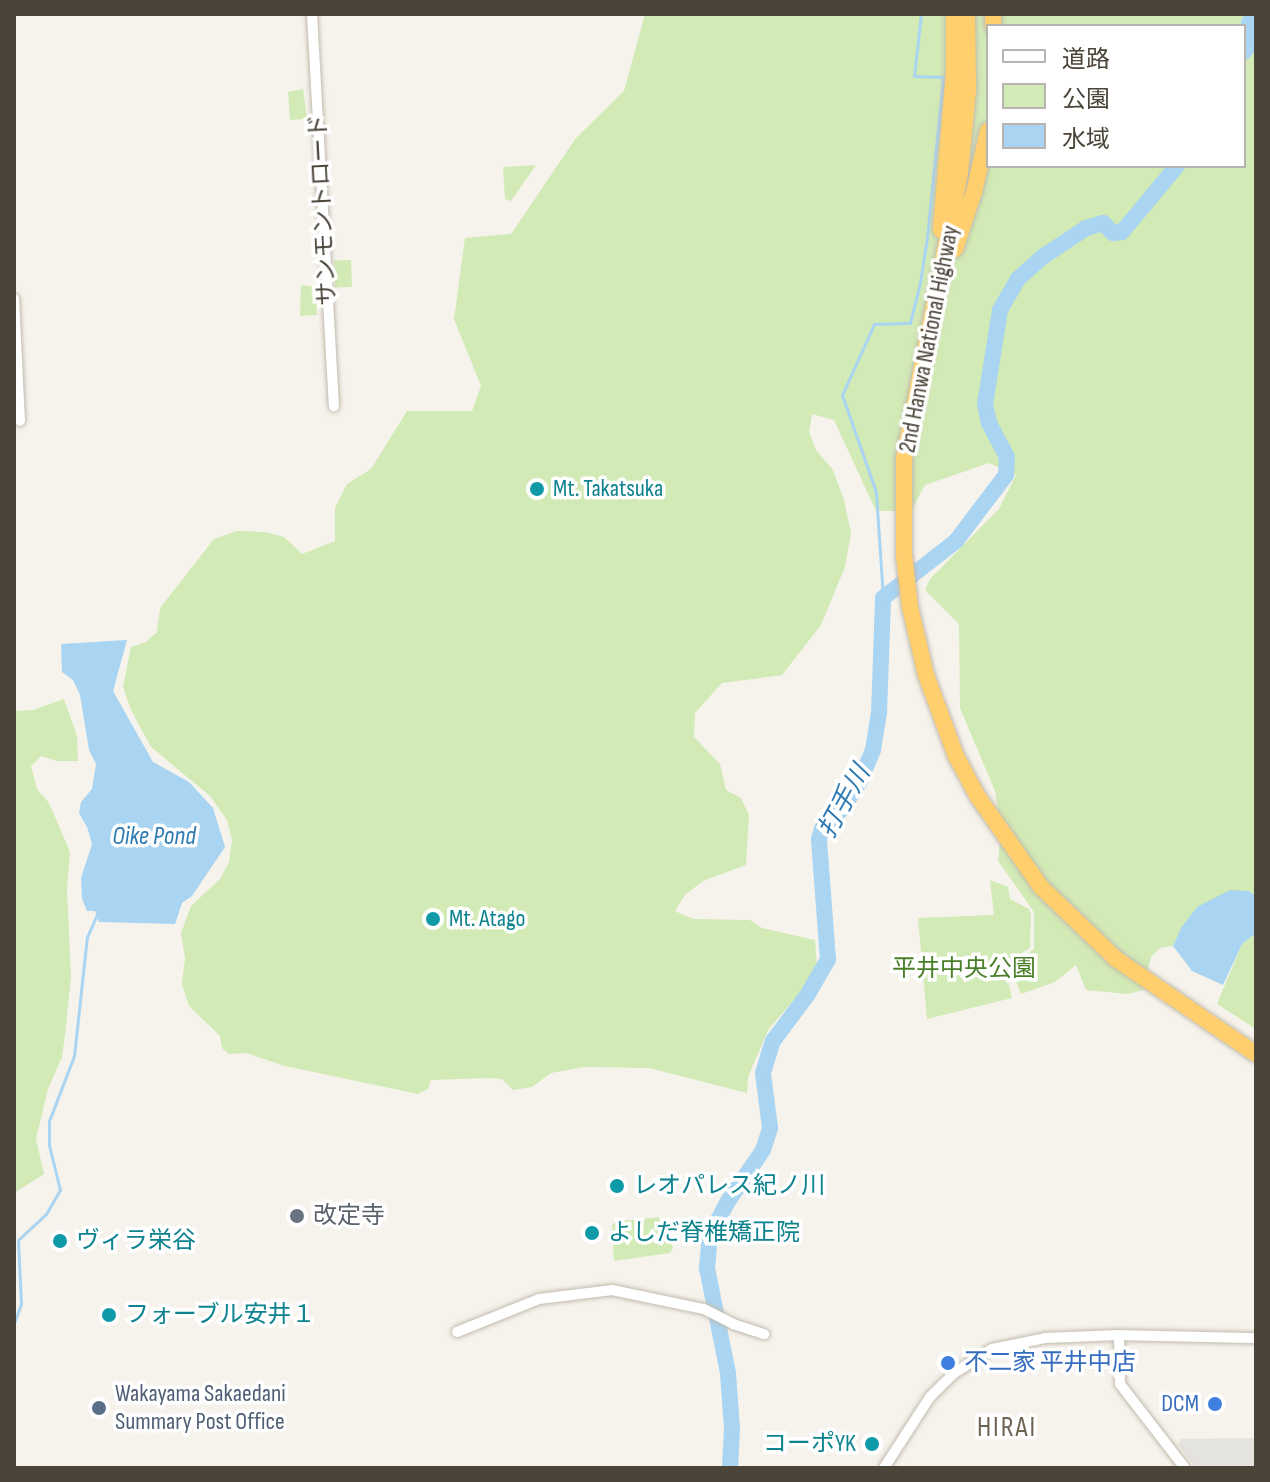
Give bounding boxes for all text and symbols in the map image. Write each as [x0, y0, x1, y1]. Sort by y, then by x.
legend [986, 24, 1246, 168]
text: 道路 [1062, 45, 1110, 74]
text: 公園 [1062, 85, 1110, 114]
street label: サンモントロード [304, 113, 342, 307]
text: 水域 [1062, 125, 1110, 154]
street label: 2nd Hanwa National Highway [893, 223, 965, 455]
place label: Mt. Takatsuka [553, 475, 663, 503]
marker: Mt. Takatsuka [528, 480, 546, 498]
water label: 打手川 [812, 760, 878, 844]
water label: Oike Pond [112, 821, 196, 853]
place label: Mt. Atago [449, 905, 525, 933]
marker: Mt. Atago [424, 910, 442, 928]
park label: 平井中央公園 [892, 955, 1036, 983]
place label: レオパレス紀ノ川 [633, 1172, 825, 1200]
marker: レオパレス紀ノ川 [608, 1177, 626, 1195]
place label: 改定寺 [313, 1202, 385, 1230]
marker: 改定寺 [288, 1207, 306, 1225]
place label: よしだ脊椎矯正院 [608, 1219, 800, 1247]
marker: よしだ脊椎矯正院 [583, 1224, 601, 1242]
place label: ヴィラ栄谷 [76, 1227, 196, 1255]
marker: ヴィラ栄谷 [51, 1232, 69, 1250]
place label: フォーブル安井１ [125, 1301, 317, 1329]
marker: フォーブル安井１ [100, 1306, 118, 1324]
place label: 不二家 平井中店 [964, 1349, 1136, 1377]
marker: 不二家 平井中店 [939, 1354, 957, 1372]
place label: Wakayama Sakaedani Summary Post Office [115, 1380, 286, 1436]
place label: DCM [1161, 1390, 1199, 1418]
marker: DCM [1206, 1395, 1224, 1413]
marker: Wakayama Sakaedani Summary Post Office [90, 1399, 108, 1417]
district label: HIRAI [977, 1411, 1037, 1445]
place label: コーポYK [763, 1430, 856, 1458]
marker: コーポYK [863, 1435, 881, 1453]

